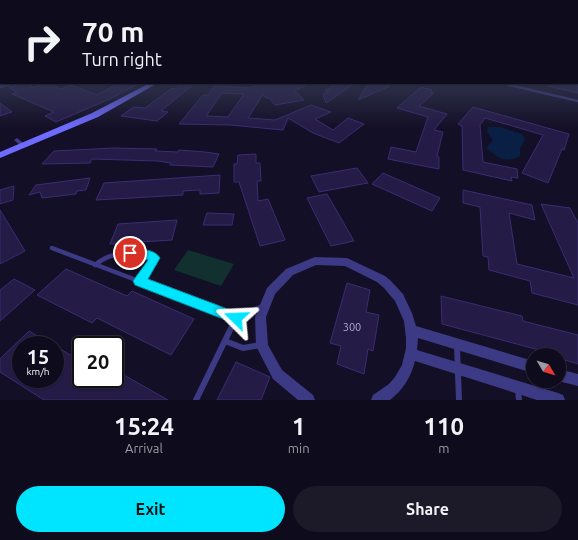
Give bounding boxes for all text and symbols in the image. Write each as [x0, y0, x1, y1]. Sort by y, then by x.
icon: right [16, 16, 68, 68]
text: 70 m [82, 16, 144, 47]
text: Turn right [82, 49, 162, 69]
pin [113, 236, 147, 270]
icon: arrive [119, 242, 141, 264]
position arrow [215, 297, 257, 339]
house number: 300 [343, 321, 361, 333]
speed limit sign: 20 [72, 336, 124, 388]
text: 15 [27, 345, 49, 368]
north arrow [526, 348, 566, 388]
map controls [526, 348, 566, 388]
text: km/h [26, 366, 50, 377]
text: 15:24 [114, 413, 174, 440]
text: 1 [292, 413, 305, 440]
text: 110 [424, 413, 464, 440]
text: Arrival [125, 441, 163, 455]
text: min [288, 441, 310, 455]
text: m [438, 441, 449, 455]
button: Exit [16, 486, 285, 532]
button: Share [293, 486, 562, 532]

